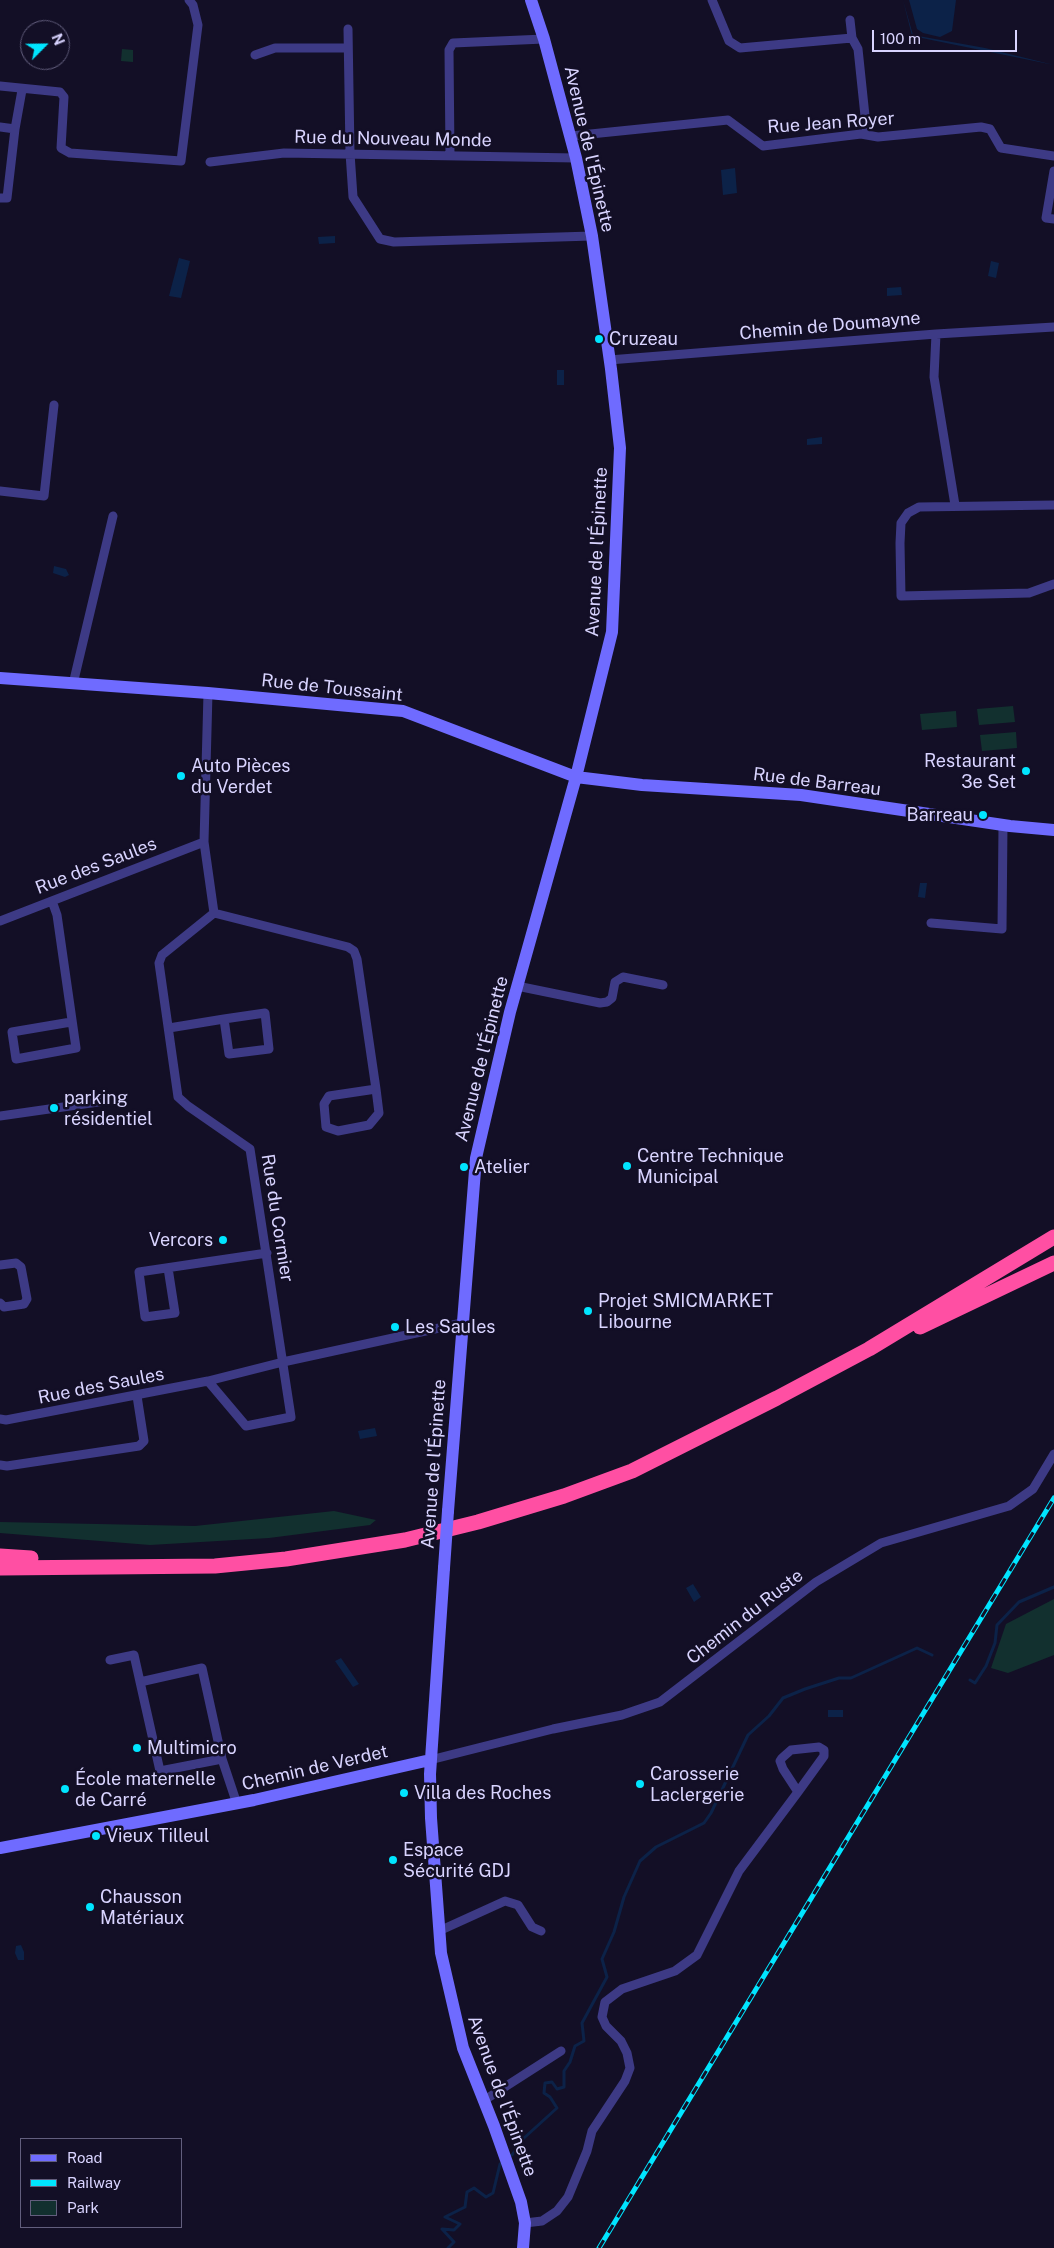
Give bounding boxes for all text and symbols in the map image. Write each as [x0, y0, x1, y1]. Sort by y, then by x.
north arrow [20, 20, 70, 70]
scale bar [874, 20, 1019, 52]
text: 100 m [880, 30, 921, 47]
text: N [48, 31, 67, 48]
street label: Avenue de l'Épinette [559, 64, 619, 234]
street label: Rue Jean Royer [767, 108, 895, 138]
street label: Rue du Nouveau Monde [294, 126, 492, 152]
street label: Chemin de Doumayne [739, 307, 921, 345]
place label: Cruzeau [609, 328, 678, 350]
marker: Cruzeau [593, 333, 605, 345]
street label: Avenue de l'Épinette [582, 467, 612, 637]
street label: Rue de Toussaint [260, 670, 404, 706]
place label: Restaurant 3e Set [924, 750, 1016, 792]
place label: Auto Pièces du Verdet [191, 755, 290, 798]
street label: Rue de Barreau [752, 763, 882, 801]
marker: Restaurant 3e Set [1020, 765, 1032, 777]
marker: Auto Pièces du Verdet [175, 770, 187, 782]
place label: Barreau [907, 804, 973, 826]
marker: Barreau [977, 809, 989, 821]
street label: Rue des Saules [32, 833, 160, 899]
street label: Avenue de l'Épinette [451, 974, 513, 1144]
place label: parking résidentiel [64, 1087, 153, 1130]
marker: parking résidentiel [48, 1102, 60, 1114]
place label: Centre Technique Municipal [637, 1145, 784, 1188]
street label: Rue du Cormier [256, 1152, 298, 1284]
place label: Atelier [474, 1156, 530, 1178]
marker: Centre Technique Municipal [621, 1160, 633, 1172]
marker: Atelier [458, 1161, 470, 1173]
place label: Vercors [149, 1229, 213, 1251]
marker: Vercors [217, 1234, 229, 1246]
place label: Projet SMICMARKET Libourne [598, 1290, 773, 1332]
marker: Projet SMICMARKET Libourne [582, 1305, 594, 1317]
place label: Les Saules [405, 1316, 495, 1338]
marker: Les Saules [389, 1321, 401, 1333]
street label: Rue des Saules [36, 1363, 166, 1409]
street label: Avenue de l'Épinette [417, 1378, 451, 1550]
street label: Chemin du Ruste [682, 1565, 808, 1669]
place label: Multimicro [147, 1737, 237, 1759]
street label: Chemin de Verdet [240, 1741, 390, 1795]
marker: Multimicro [131, 1742, 143, 1754]
place label: Carosserie Laclergerie [650, 1763, 744, 1806]
place label: École maternelle de Carré [75, 1768, 216, 1810]
marker: Carosserie Laclergerie [634, 1778, 646, 1790]
place label: Villa des Roches [414, 1782, 551, 1804]
marker: École maternelle de Carré [59, 1783, 71, 1795]
marker: Villa des Roches [398, 1787, 410, 1799]
place label: Vieux Tilleul [106, 1825, 209, 1847]
marker: Vieux Tilleul [90, 1830, 102, 1842]
place label: Espace Sécurité GDJ [403, 1839, 511, 1882]
marker: Espace Sécurité GDJ [387, 1854, 399, 1866]
place label: Chausson Matériaux [100, 1886, 184, 1928]
marker: Chausson Matériaux [84, 1901, 96, 1913]
street label: Avenue de l'Épinette [463, 2012, 541, 2180]
legend [20, 2138, 182, 2228]
text: Road [67, 2149, 103, 2166]
text: Railway [67, 2174, 121, 2191]
text: Park [67, 2199, 99, 2216]

